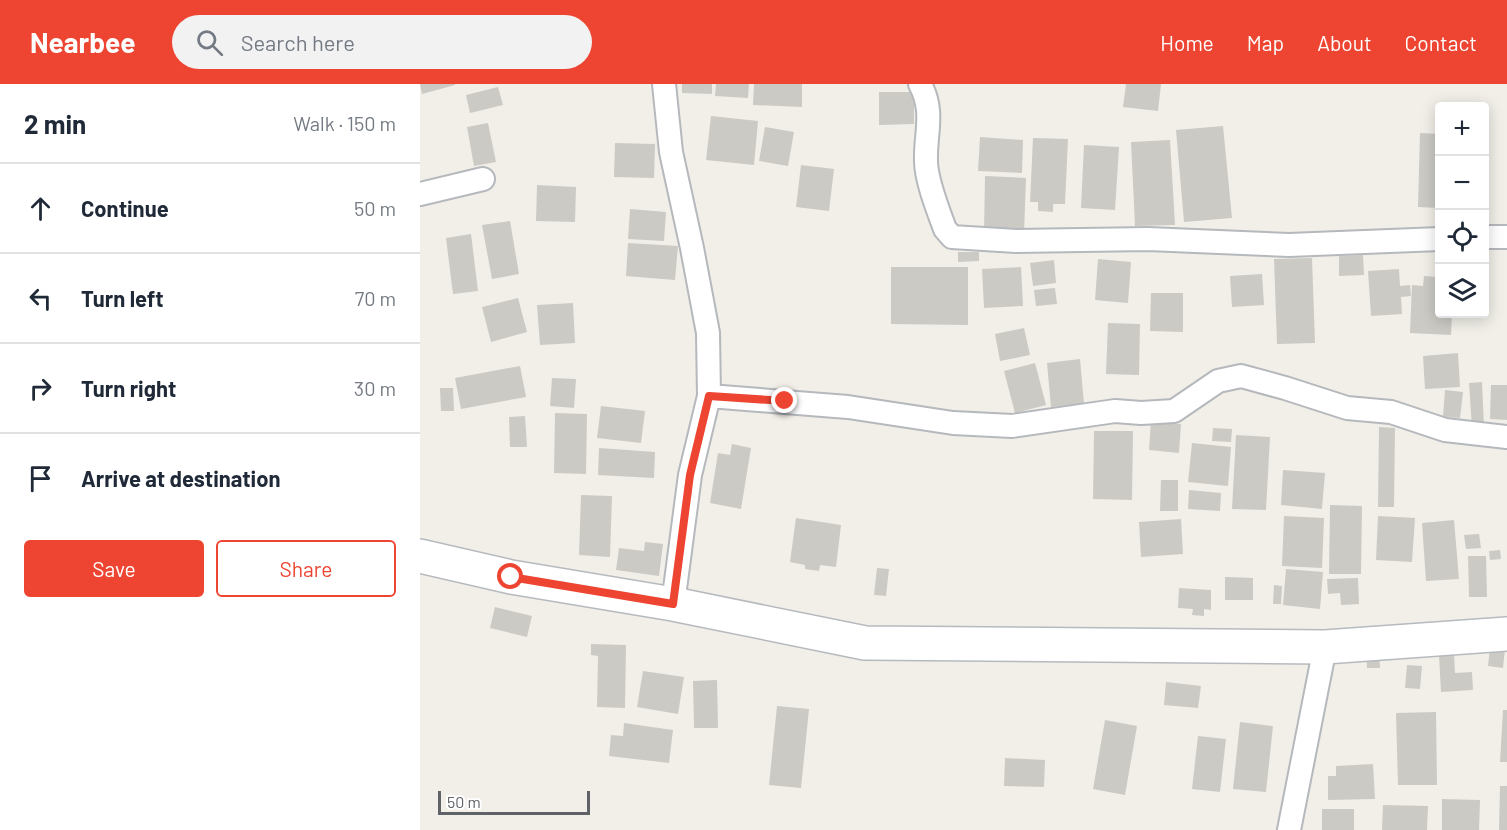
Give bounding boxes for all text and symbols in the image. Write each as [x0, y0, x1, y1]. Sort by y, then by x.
search box [172, 15, 592, 69]
text: Nearbee [30, 25, 136, 59]
icon: search [193, 26, 226, 59]
text: Search here [241, 29, 355, 55]
text: Home [1160, 30, 1214, 55]
text: Map [1247, 30, 1284, 55]
text: About [1317, 30, 1372, 55]
text: Contact [1405, 30, 1477, 55]
map controls [1435, 102, 1489, 318]
button: + [1435, 102, 1489, 156]
text: 2 min [24, 108, 86, 139]
text: Walk · 150 m [293, 111, 396, 135]
button: − [1435, 156, 1489, 210]
icon: ahead [24, 192, 57, 225]
text: Continue [81, 195, 169, 221]
text: 50 m [354, 196, 396, 220]
button: locate [1435, 210, 1489, 264]
button: layers [1435, 264, 1489, 318]
icon: left [24, 282, 57, 315]
text: Turn left [81, 285, 164, 311]
text: 70 m [355, 286, 396, 310]
icon: right [24, 372, 57, 405]
text: Turn right [81, 375, 176, 401]
text: 30 m [354, 376, 396, 400]
route end [771, 387, 797, 413]
icon: arrive [24, 462, 57, 495]
text: Arrive at destination [81, 465, 280, 491]
button: Save [24, 540, 204, 597]
button: Share [216, 540, 396, 597]
route start [497, 563, 523, 589]
scale bar [438, 788, 590, 816]
text: 50 m [447, 792, 481, 811]

